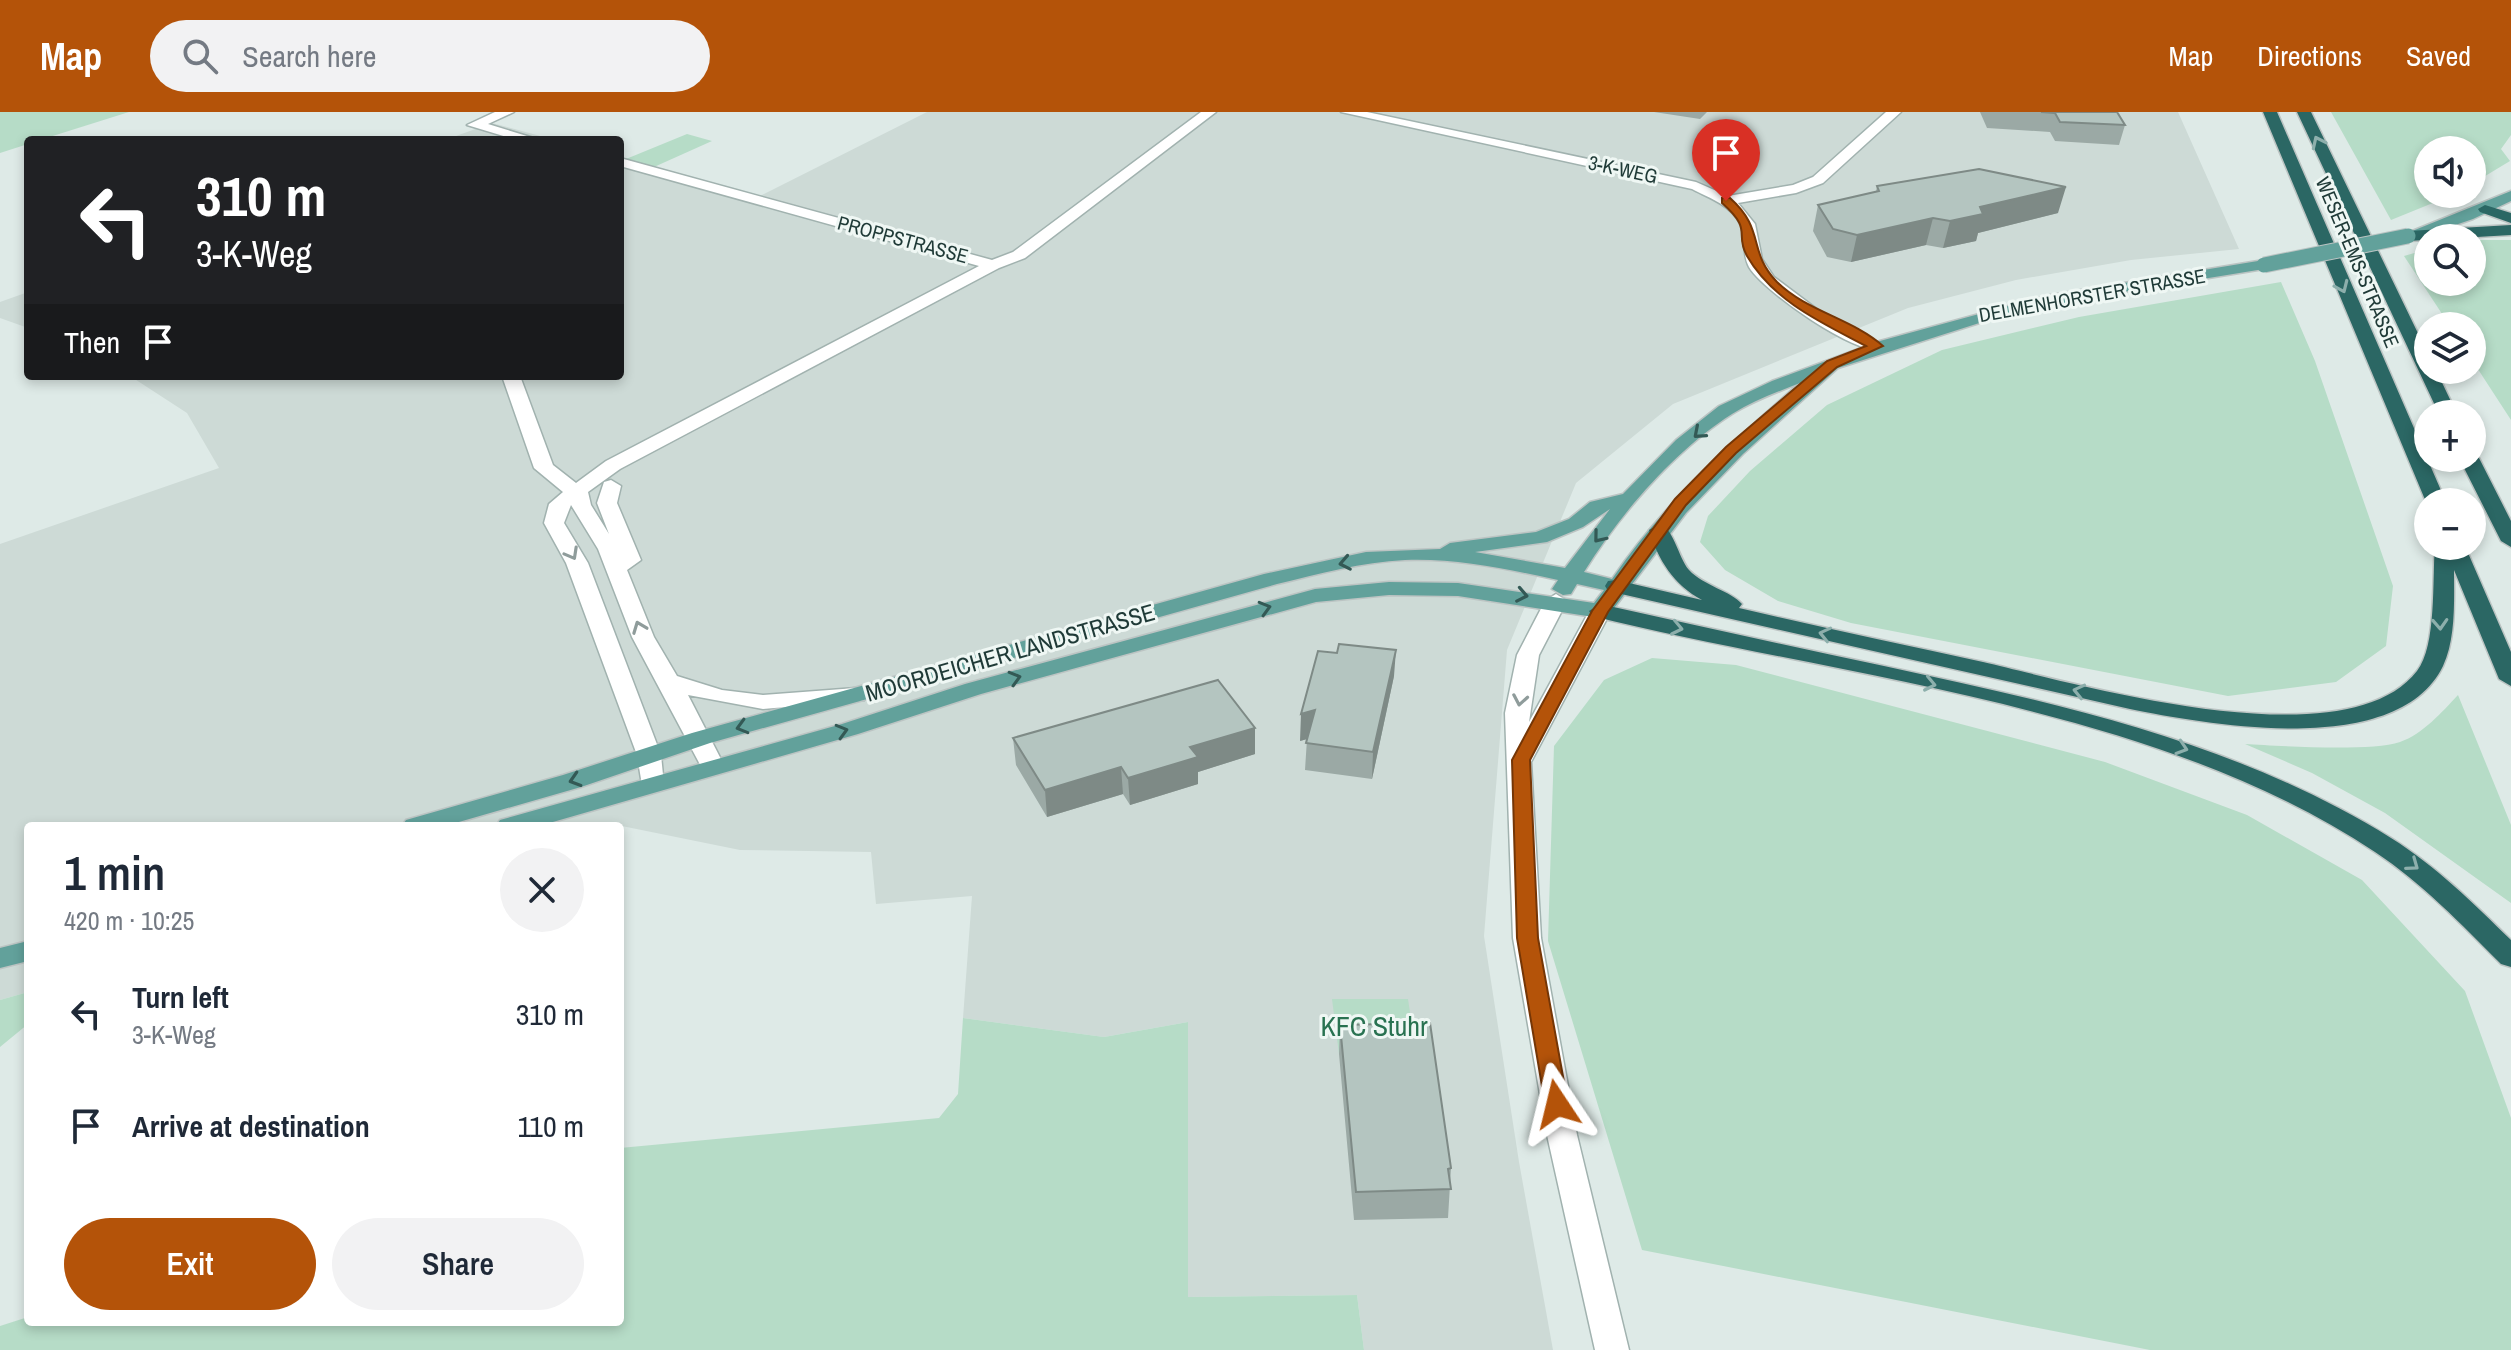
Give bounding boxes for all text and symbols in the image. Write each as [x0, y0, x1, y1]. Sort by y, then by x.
search box [150, 20, 710, 92]
text: Map [40, 31, 102, 82]
icon: search [178, 34, 222, 78]
text: Search here [242, 36, 376, 76]
text: Map [2169, 37, 2213, 75]
text: Directions [2257, 37, 2362, 75]
text: Saved [2406, 37, 2471, 75]
pin [1692, 119, 1760, 201]
icon: arrive [1704, 131, 1748, 175]
one-way arrow [2312, 135, 2328, 150]
map controls [2414, 136, 2486, 560]
button: sound [2414, 136, 2486, 208]
street label: 3-K-WEG [1586, 149, 1660, 189]
text: 310 m [196, 158, 326, 233]
icon: left [64, 168, 168, 272]
street label: WESER-EMS-STRASSE [2310, 172, 2406, 352]
street label: PROPPSTRASSE [835, 209, 971, 269]
button: search [2414, 224, 2486, 296]
text: 3-K-Weg [196, 230, 312, 278]
street label: DELMENHORSTER STRASSE [1977, 262, 2207, 328]
one-way arrow [2333, 278, 2349, 293]
button: layers [2414, 312, 2486, 384]
icon: arrive [136, 320, 180, 364]
text: Then [64, 322, 120, 362]
button: + [2414, 400, 2486, 472]
one-way arrow [1694, 423, 1708, 437]
button: − [2414, 488, 2486, 560]
one-way arrow [1594, 527, 1609, 542]
one-way arrow [562, 546, 577, 560]
one-way arrow [1338, 554, 1351, 571]
one-way arrow [1515, 586, 1528, 603]
street label: MOORDEICHER LANDSTRASSE [862, 595, 1158, 709]
one-way arrow [1257, 601, 1271, 617]
one-way arrow [2431, 618, 2448, 631]
one-way arrow [1669, 619, 1683, 636]
one-way arrow [632, 621, 649, 635]
one-way arrow [1819, 627, 1833, 644]
one-way arrow [1007, 671, 1021, 687]
one-way arrow [1923, 674, 1937, 691]
one-way arrow [2073, 683, 2087, 700]
one-way arrow [1512, 693, 1529, 706]
one-way arrow [735, 718, 749, 734]
one-way arrow [835, 724, 849, 741]
one-way arrow [2175, 739, 2188, 755]
one-way arrow [568, 771, 582, 787]
text: 1 min [64, 840, 165, 905]
button: close [500, 848, 584, 932]
one-way arrow [2404, 855, 2419, 870]
text: 420 m · 10:25 [64, 903, 194, 938]
text: Turn left [132, 977, 229, 1017]
icon: left [64, 992, 108, 1036]
text: 310 m [516, 994, 584, 1034]
park label: KFC Stuhr [1320, 1007, 1428, 1045]
text: 3-K-Weg [132, 1017, 216, 1052]
position arrow [1515, 1062, 1599, 1146]
icon: arrive [64, 1104, 108, 1148]
text: Arrive at destination [132, 1106, 370, 1146]
text: 110 m [517, 1106, 584, 1146]
button: Exit [64, 1218, 316, 1310]
button: Share [332, 1218, 584, 1310]

